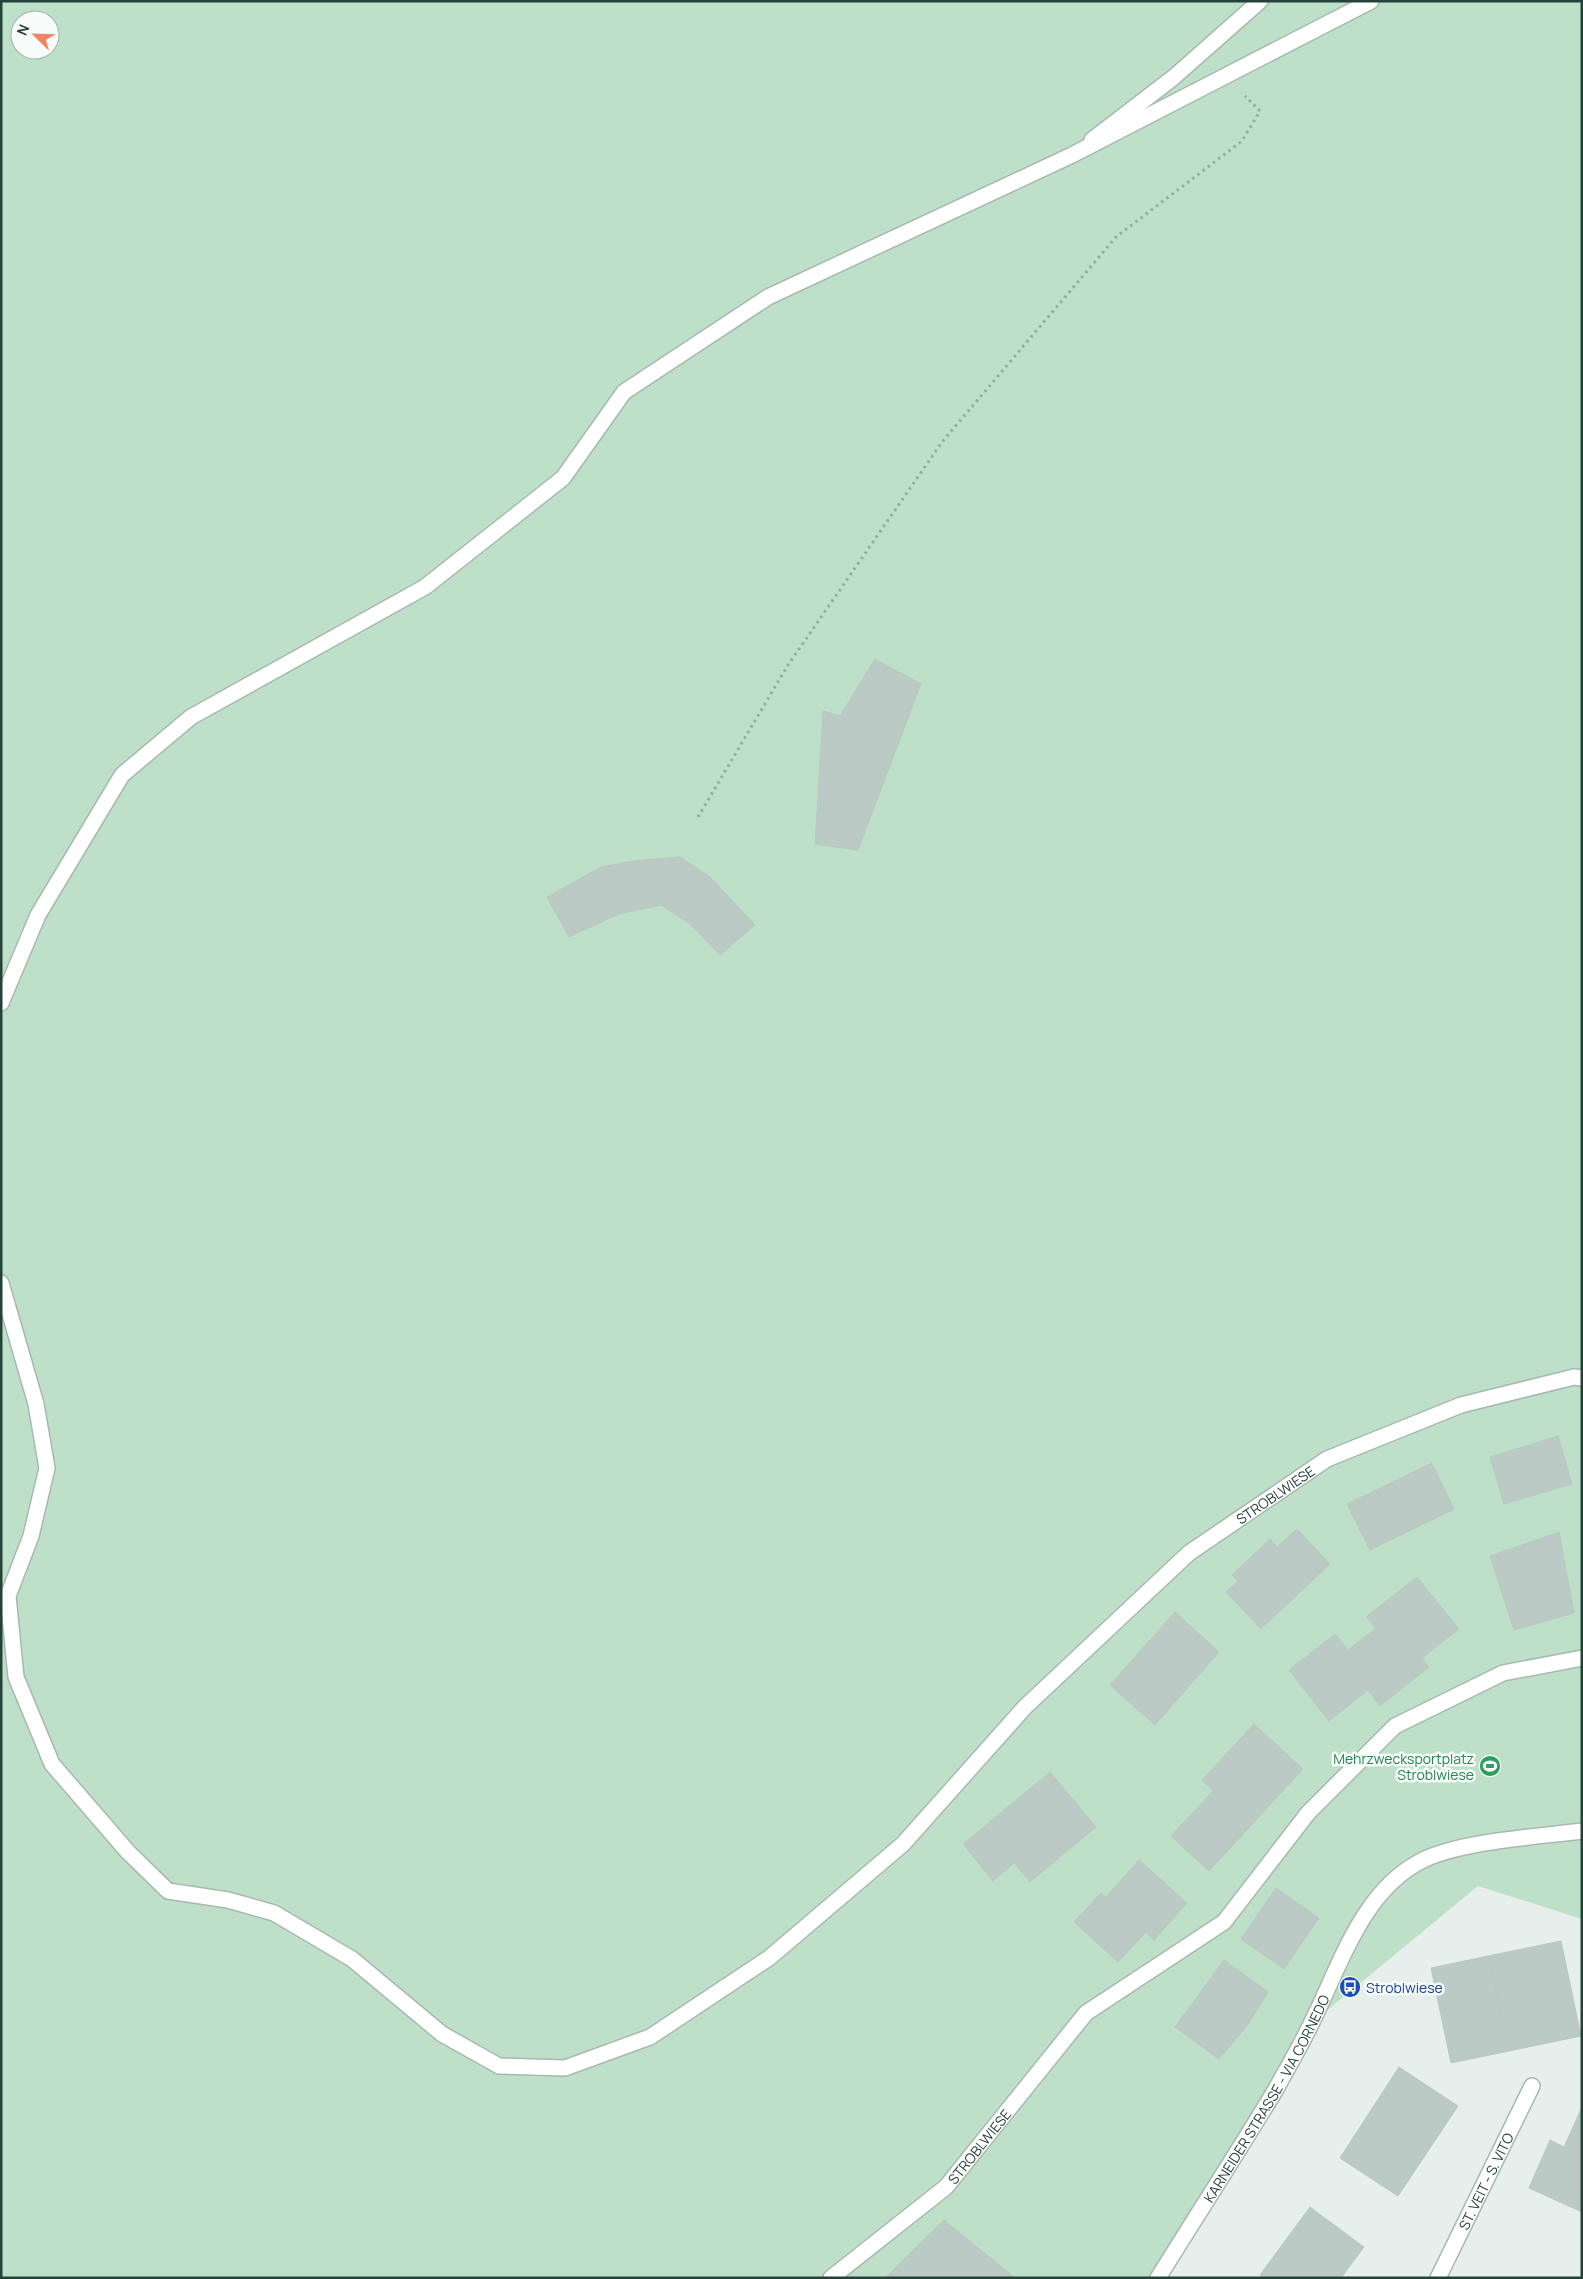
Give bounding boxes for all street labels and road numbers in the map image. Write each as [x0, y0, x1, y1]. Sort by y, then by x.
street label: STROBLWIESE [1232, 1461, 1318, 1528]
street label: KARNEIDER STRASSE - VIA CORNEDO [1199, 1991, 1333, 2206]
street label: STROBLWIESE [943, 2105, 1015, 2188]
street label: ST. VEIT - S. VITO [1454, 2129, 1517, 2233]

